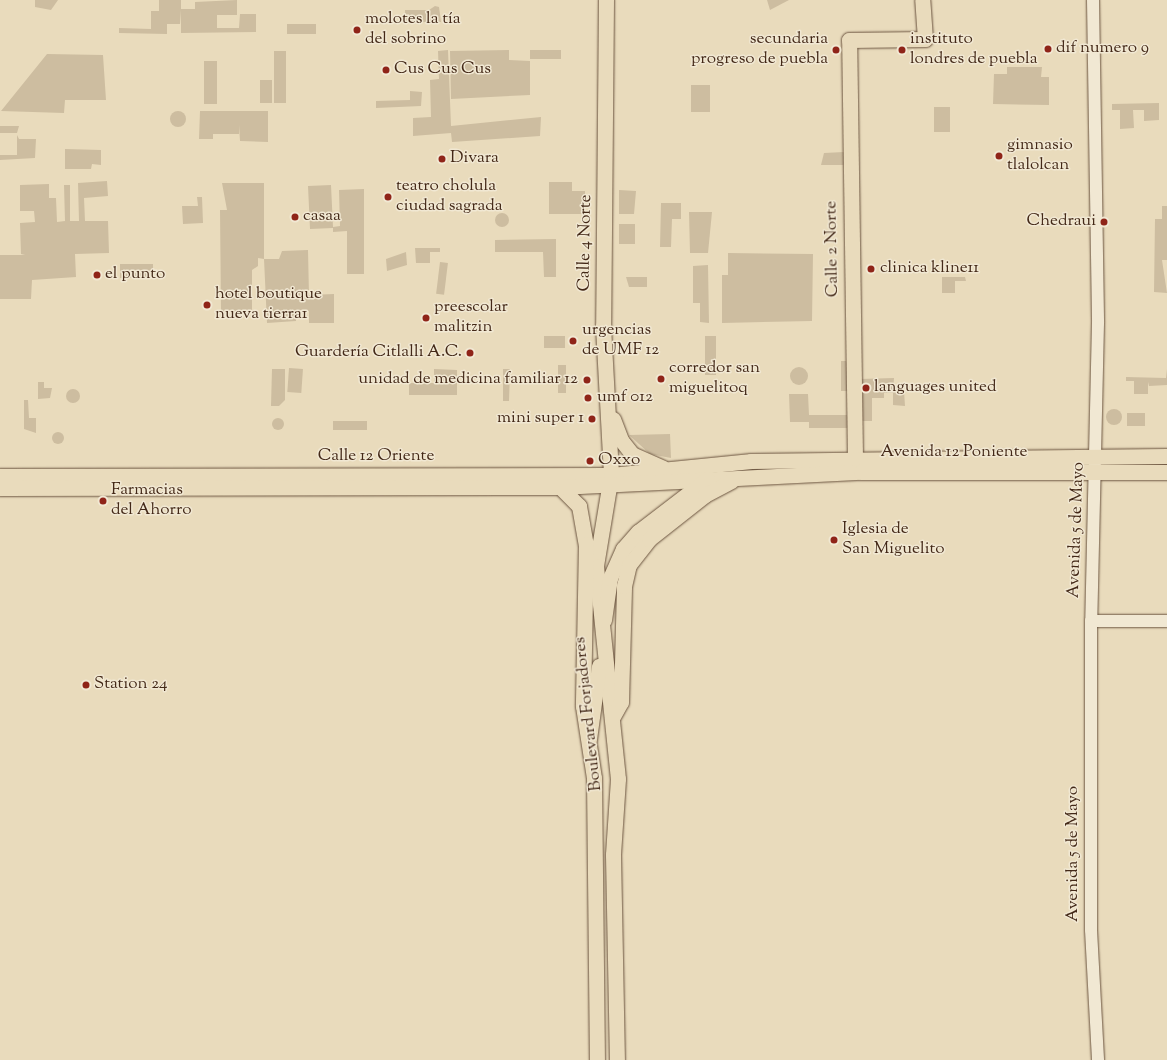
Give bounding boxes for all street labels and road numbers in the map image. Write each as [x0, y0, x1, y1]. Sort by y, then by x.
street label: Calle 4 Norte [575, 194, 597, 292]
street label: Calle 2 Norte [822, 201, 844, 297]
street label: Avenida 12 Poniente [881, 443, 1027, 463]
street label: Calle 12 Oriente [318, 447, 434, 467]
street label: Avenida 5 de Mayo [1064, 462, 1090, 598]
street label: Boulevard Forjadores [571, 636, 607, 792]
street label: Avenida 5 de Mayo [1064, 786, 1084, 922]

